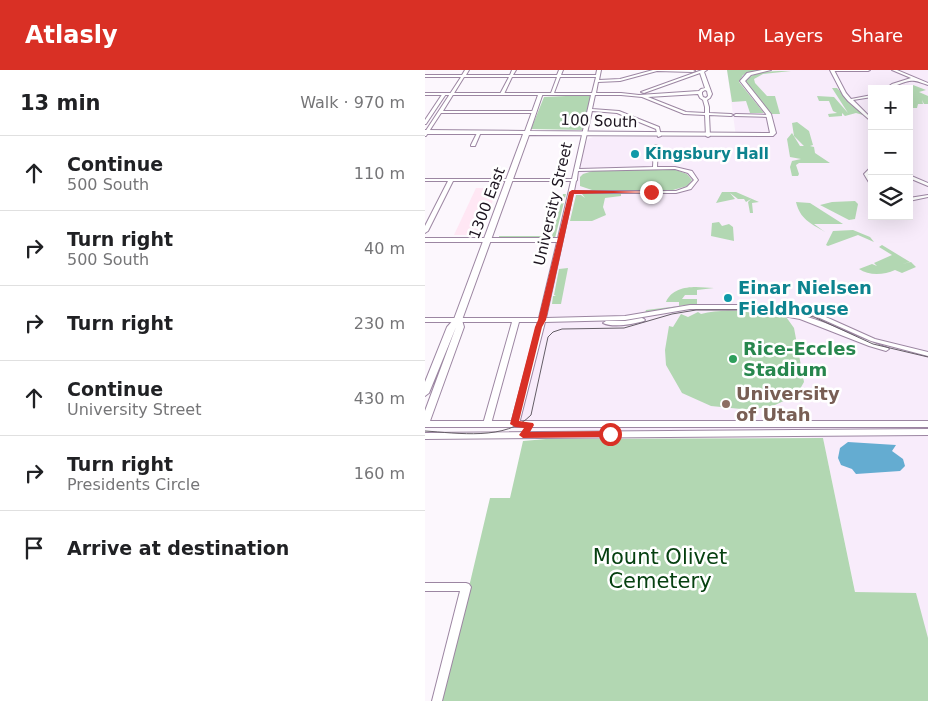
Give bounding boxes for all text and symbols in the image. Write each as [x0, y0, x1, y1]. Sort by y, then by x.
text: Atlasly [25, 21, 118, 49]
text: Map [697, 25, 735, 46]
text: Layers [763, 25, 823, 46]
text: Share [851, 25, 903, 46]
map controls [868, 85, 913, 220]
button: + [868, 85, 913, 130]
text: 13 min [20, 91, 101, 115]
text: Walk · 970 m [300, 93, 405, 112]
street label: 100 South [560, 111, 638, 131]
button: − [868, 130, 913, 175]
street label: University Street [530, 140, 576, 267]
place label: Kingsbury Hall [645, 145, 769, 163]
marker: Kingsbury Hall [629, 148, 641, 160]
text: Continue [67, 153, 163, 175]
icon: ahead [20, 159, 48, 187]
text: 110 m [354, 164, 405, 183]
street label: 1300 East [465, 165, 509, 241]
text: 500 South [67, 175, 149, 194]
button: layers [868, 175, 913, 220]
route end [640, 181, 663, 204]
text: Turn right [67, 228, 173, 250]
icon: right [20, 234, 48, 262]
text: 40 m [364, 239, 405, 258]
text: 500 South [67, 250, 149, 269]
place label: Einar Nielsen Fieldhouse [738, 277, 872, 319]
marker: Einar Nielsen Fieldhouse [722, 292, 734, 304]
icon: right [20, 309, 48, 337]
text: Turn right [67, 312, 173, 334]
text: 230 m [354, 314, 405, 333]
place label: Rice-Eccles Stadium [743, 338, 856, 380]
marker: Rice-Eccles Stadium [727, 353, 739, 365]
text: Continue [67, 378, 163, 400]
place label: University of Utah [736, 383, 840, 425]
icon: ahead [20, 384, 48, 412]
text: 430 m [354, 389, 405, 408]
marker: University of Utah [720, 398, 732, 410]
text: University Street [67, 400, 201, 419]
route start [599, 423, 622, 446]
text: Turn right [67, 453, 173, 475]
icon: right [20, 459, 48, 487]
text: 160 m [354, 464, 405, 483]
text: Presidents Circle [67, 475, 200, 494]
icon: arrive [20, 534, 48, 562]
text: Arrive at destination [67, 537, 289, 559]
park label: Mount Olivet Cemetery [593, 545, 727, 593]

